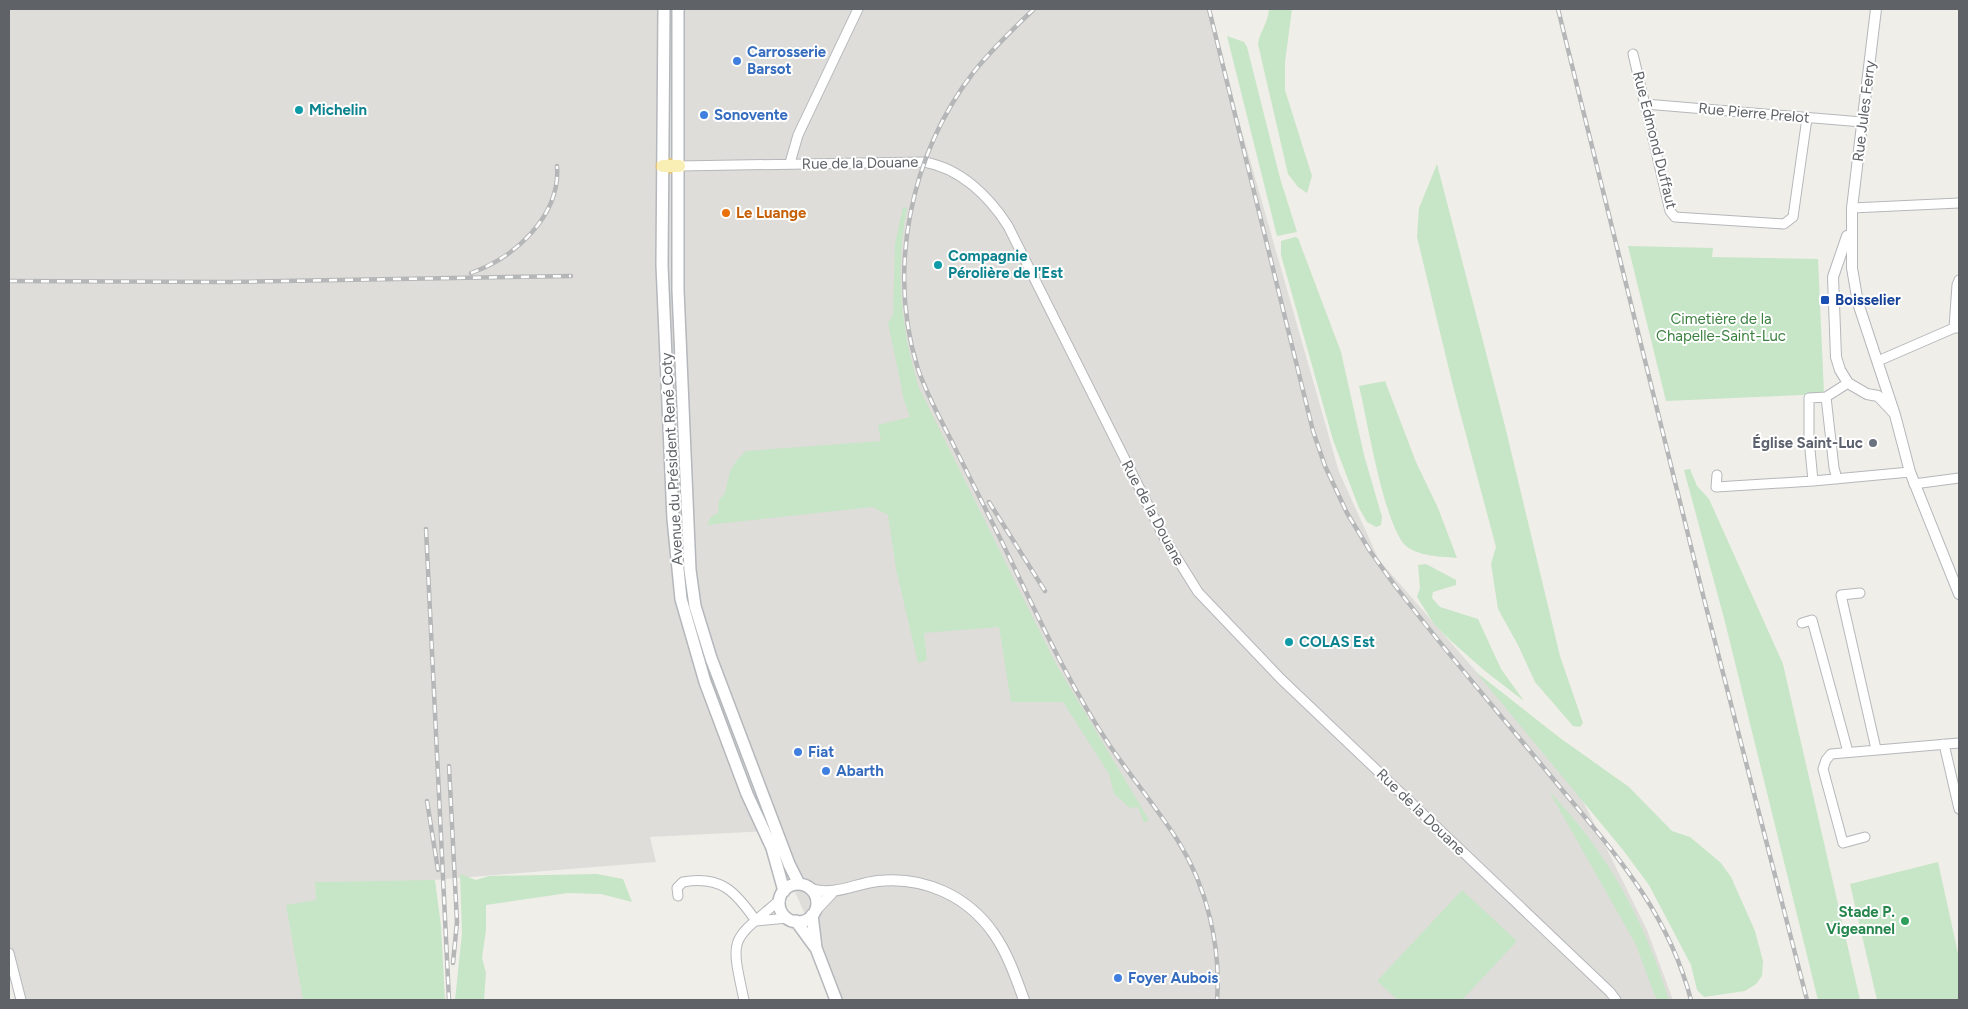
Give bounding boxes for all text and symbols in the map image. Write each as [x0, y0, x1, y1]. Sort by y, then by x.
place label: Carrosserie Barsot [747, 43, 827, 78]
marker: Carrosserie Barsot [731, 55, 743, 67]
street label: Rue Jules Ferry [1849, 59, 1879, 163]
street label: Rue Edmond Duffaut [1629, 69, 1681, 211]
street label: Rue Pierre Prelot [1698, 99, 1811, 127]
place label: Michelin [309, 101, 367, 119]
marker: Michelin [293, 104, 305, 116]
place label: Sonovente [714, 106, 789, 124]
marker: Sonovente [698, 109, 710, 121]
street label: Rue de la Douane [802, 153, 918, 173]
place label: Le Luange [736, 204, 807, 222]
marker: Le Luange [720, 207, 732, 219]
place label: Compagnie Pérolière de l'Est [948, 247, 1063, 282]
marker: Compagnie Pérolière de l'Est [932, 259, 944, 271]
place label: Boisselier [1835, 291, 1901, 309]
marker: Boisselier [1819, 294, 1831, 306]
park label: Cimetière de la Chapelle-Saint-Luc [1656, 310, 1786, 345]
street label: Avenue du Président René Coty [657, 352, 687, 566]
place label: Église Saint-Luc [1752, 434, 1863, 452]
marker: Église Saint-Luc [1867, 437, 1879, 449]
street label: Rue de la Douane [1118, 457, 1188, 569]
place label: COLAS Est [1299, 633, 1375, 651]
marker: COLAS Est [1283, 636, 1295, 648]
place label: Fiat [808, 743, 834, 761]
marker: Fiat [792, 746, 804, 758]
place label: Abarth [836, 762, 884, 780]
marker: Abarth [820, 765, 832, 777]
street label: Rue de la Douane [1373, 765, 1469, 859]
place label: Stade P. Vigeannel [1826, 903, 1895, 938]
marker: Stade P. Vigeannel [1899, 915, 1911, 927]
place label: Foyer Aubois [1128, 969, 1218, 987]
marker: Foyer Aubois [1112, 972, 1124, 984]

